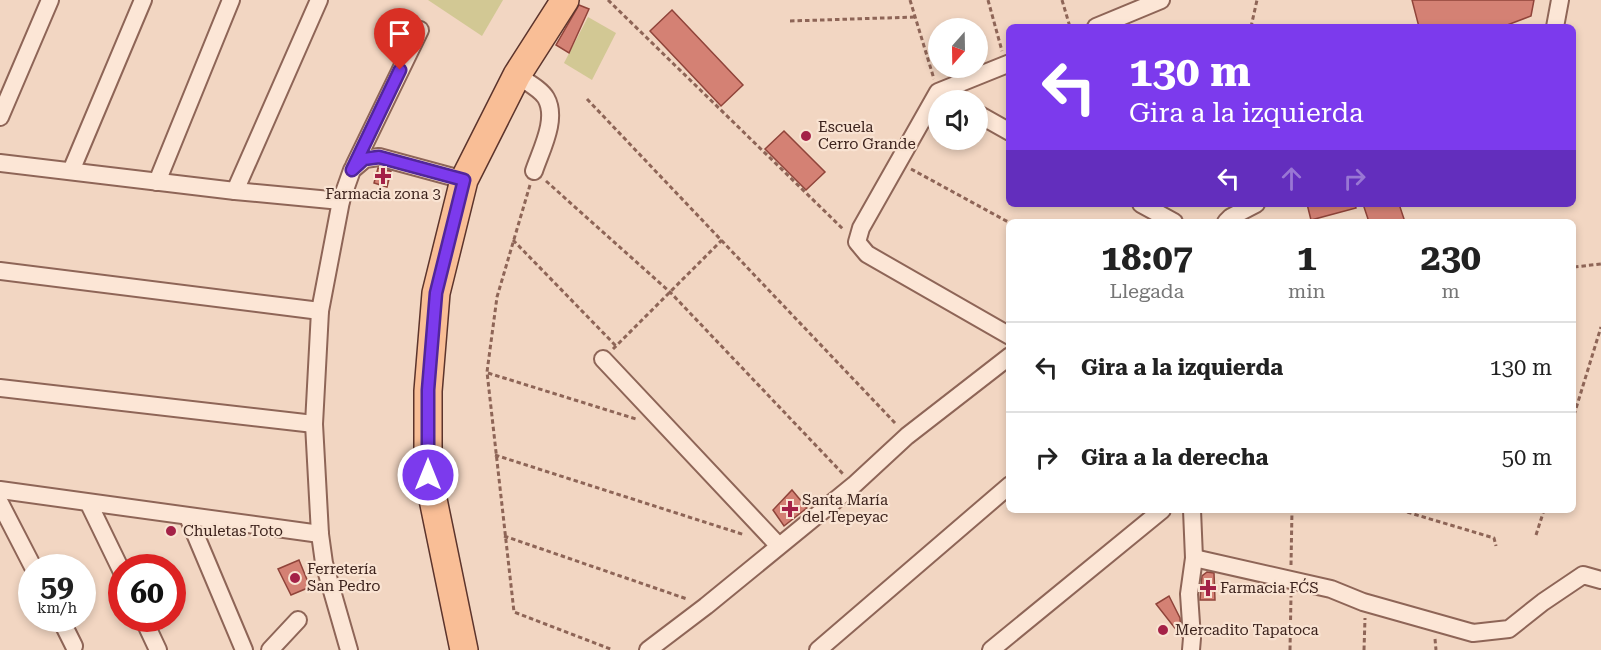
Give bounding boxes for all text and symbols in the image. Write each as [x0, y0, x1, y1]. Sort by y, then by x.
pin [374, 8, 425, 70]
icon: arrive [383, 17, 416, 50]
north arrow [928, 18, 988, 78]
map controls [928, 18, 988, 150]
text: 130 m [1129, 47, 1251, 96]
icon: left [1030, 48, 1108, 126]
button: sound [928, 90, 988, 150]
text: Gira a la izquierda [1129, 97, 1364, 129]
place label: Escuela Cerro Grande [818, 118, 916, 153]
marker: Escuela Cerro Grande [799, 129, 813, 143]
icon: left [1212, 162, 1245, 195]
icon: ahead [1275, 162, 1308, 195]
icon: right [1338, 162, 1371, 195]
marker: Farmacia zona 3 [376, 169, 390, 183]
place label: Farmacia zona 3 [325, 185, 441, 203]
text: 18:07 [1101, 237, 1193, 279]
text: 1 [1297, 237, 1317, 279]
text: 230 [1421, 237, 1481, 279]
text: Llegada [1110, 279, 1184, 303]
text: min [1288, 279, 1325, 303]
text: m [1442, 279, 1460, 303]
icon: left [1030, 351, 1063, 384]
text: Gira a la izquierda [1081, 355, 1283, 380]
text: 130 m [1489, 355, 1552, 380]
icon: right [1030, 441, 1063, 474]
position arrow [396, 443, 460, 507]
text: Gira a la derecha [1081, 445, 1268, 470]
text: 50 m [1502, 445, 1552, 470]
place label: Santa María del Tepeyac [802, 491, 888, 526]
marker: Santa María del Tepeyac [783, 502, 797, 516]
place label: Chuletas Toto [183, 522, 283, 540]
marker: Chuletas Toto [164, 524, 178, 538]
speed limit sign: 60 [108, 554, 186, 632]
place label: Ferretería San Pedro [307, 560, 381, 595]
text: 59 [40, 568, 74, 603]
marker: Ferretería San Pedro [288, 571, 302, 585]
place label: Farmacia FC´S [1220, 578, 1318, 597]
marker: Farmacia FC´S [1201, 581, 1215, 595]
text: km/h [37, 599, 77, 617]
place label: Mercadito Tapatoca [1175, 621, 1319, 639]
marker: Mercadito Tapatoca [1156, 623, 1170, 637]

